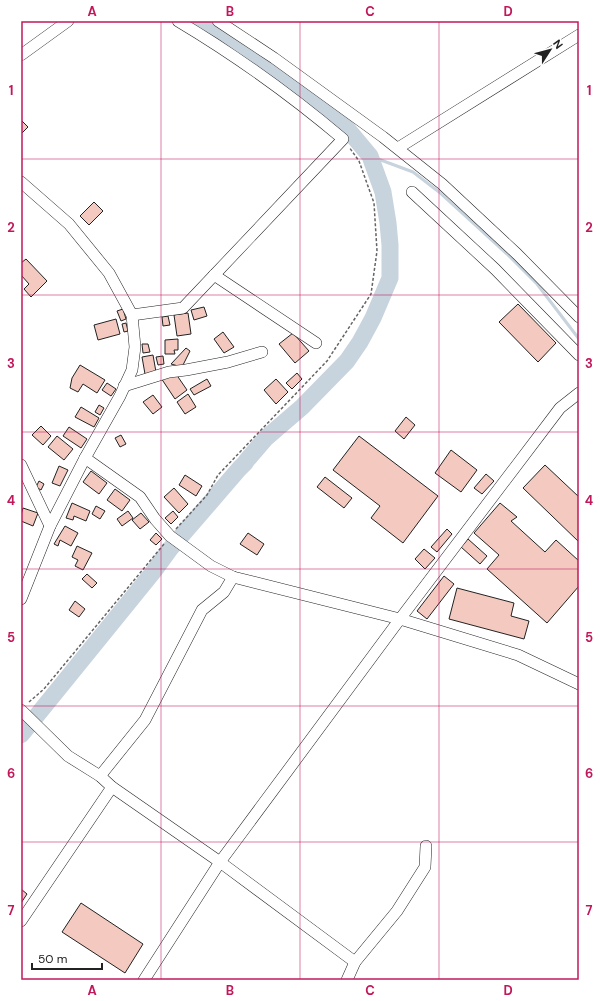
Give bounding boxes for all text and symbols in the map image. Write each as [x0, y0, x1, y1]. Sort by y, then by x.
text: A [87, 3, 97, 20]
text: B [226, 3, 234, 20]
text: C [365, 3, 375, 20]
text: D [503, 3, 513, 20]
north arrow [530, 30, 570, 70]
text: N [550, 37, 566, 51]
text: 1 [9, 82, 13, 99]
text: 1 [587, 82, 591, 99]
text: 2 [7, 219, 15, 236]
text: 2 [585, 219, 593, 236]
text: 3 [7, 355, 15, 372]
text: 3 [585, 355, 593, 372]
text: 4 [7, 492, 15, 509]
text: 4 [585, 492, 593, 509]
text: 5 [7, 629, 15, 646]
text: 5 [585, 629, 593, 646]
text: 6 [7, 765, 15, 782]
text: 6 [585, 765, 593, 782]
text: 7 [8, 902, 15, 919]
text: 7 [586, 902, 593, 919]
scale bar [32, 945, 102, 971]
text: 50 m [38, 951, 67, 967]
text: A [87, 982, 97, 999]
text: B [226, 982, 234, 999]
text: C [365, 982, 375, 999]
text: D [503, 982, 513, 999]

